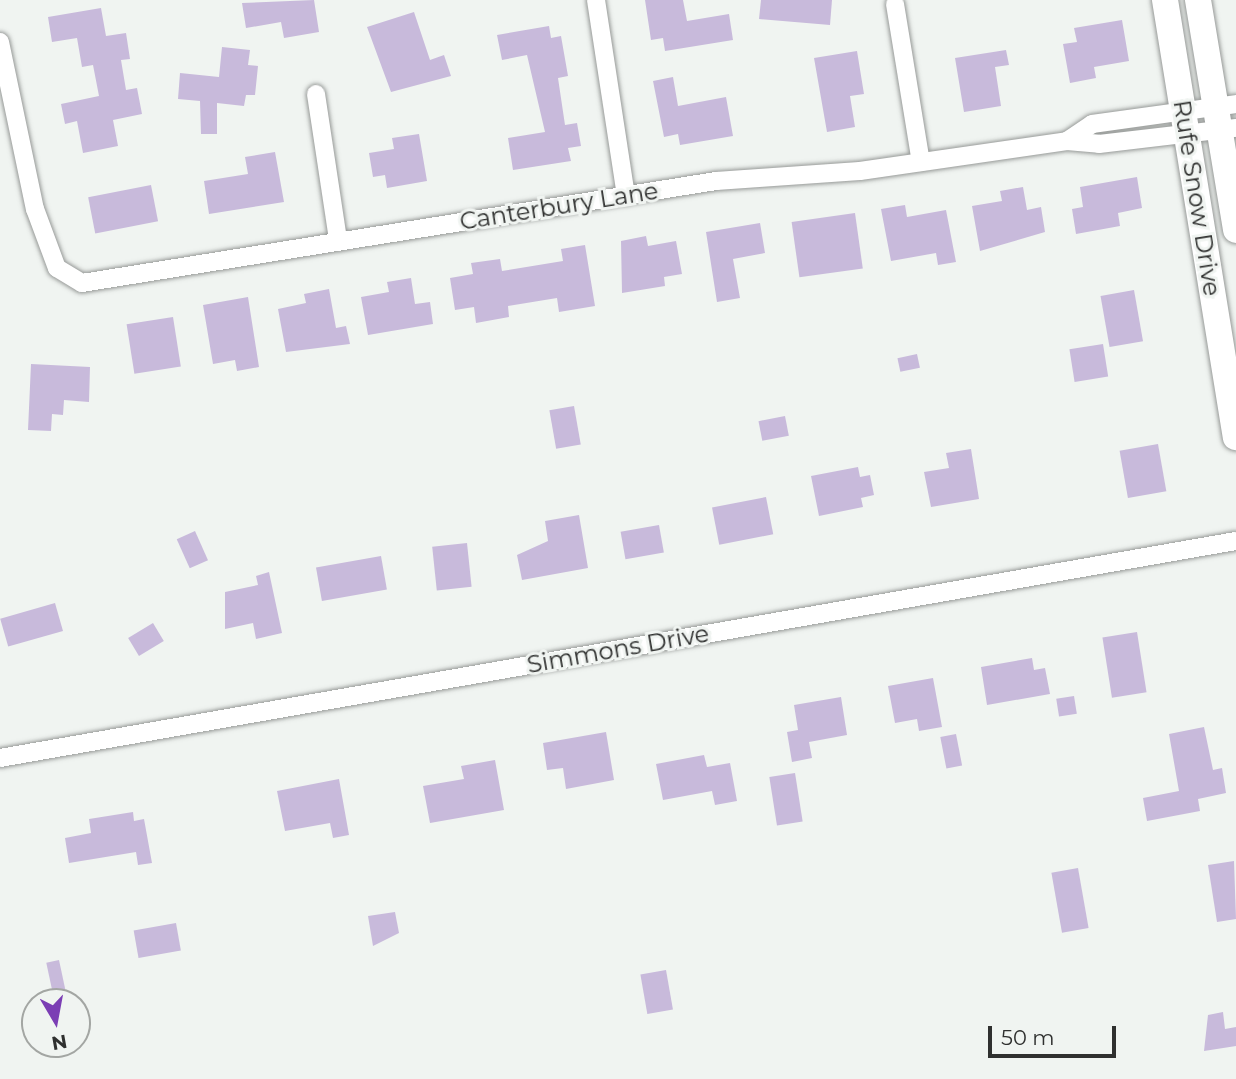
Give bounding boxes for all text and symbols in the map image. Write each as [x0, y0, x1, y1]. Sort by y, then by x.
street label: Rufe Snow Drive [1167, 98, 1227, 298]
street label: Canterbury Lane [458, 176, 660, 236]
street label: Simmons Drive [525, 619, 711, 679]
north arrow [21, 988, 91, 1058]
scale bar [991, 1012, 1119, 1056]
text: 50 m [1001, 1025, 1055, 1050]
text: N [50, 1030, 69, 1055]

